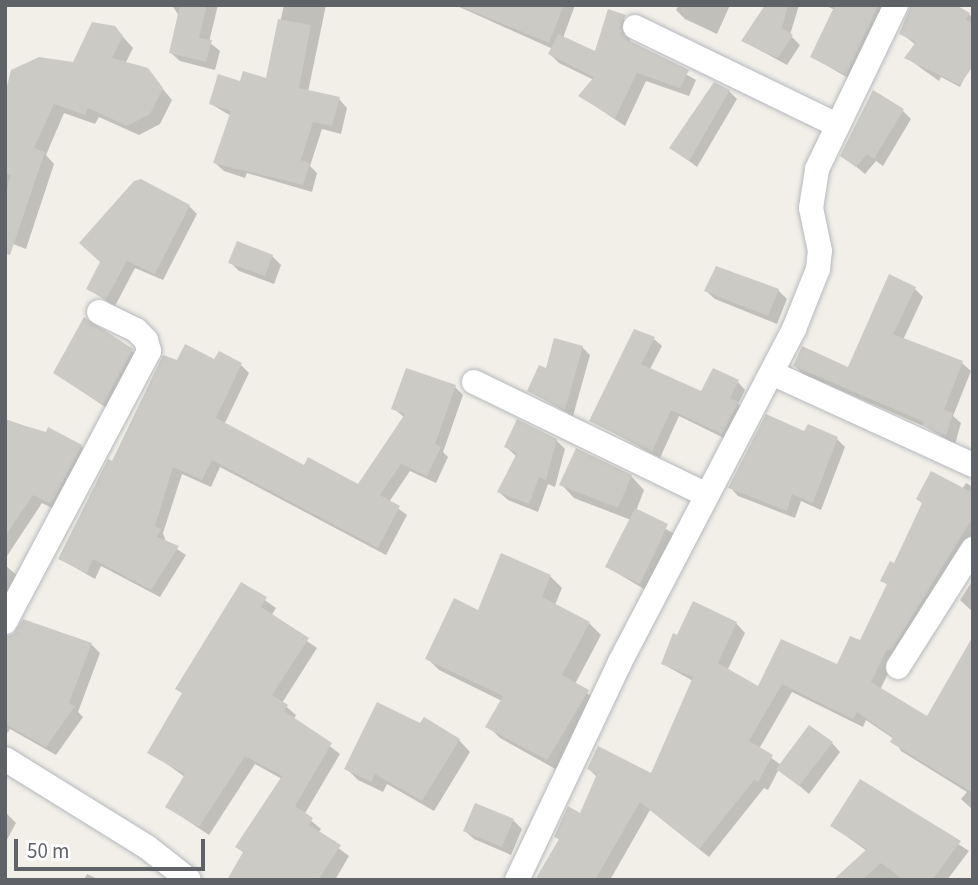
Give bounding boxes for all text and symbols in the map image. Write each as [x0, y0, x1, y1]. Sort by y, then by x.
scale bar [18, 826, 208, 870]
text: 50 m [27, 836, 69, 866]

